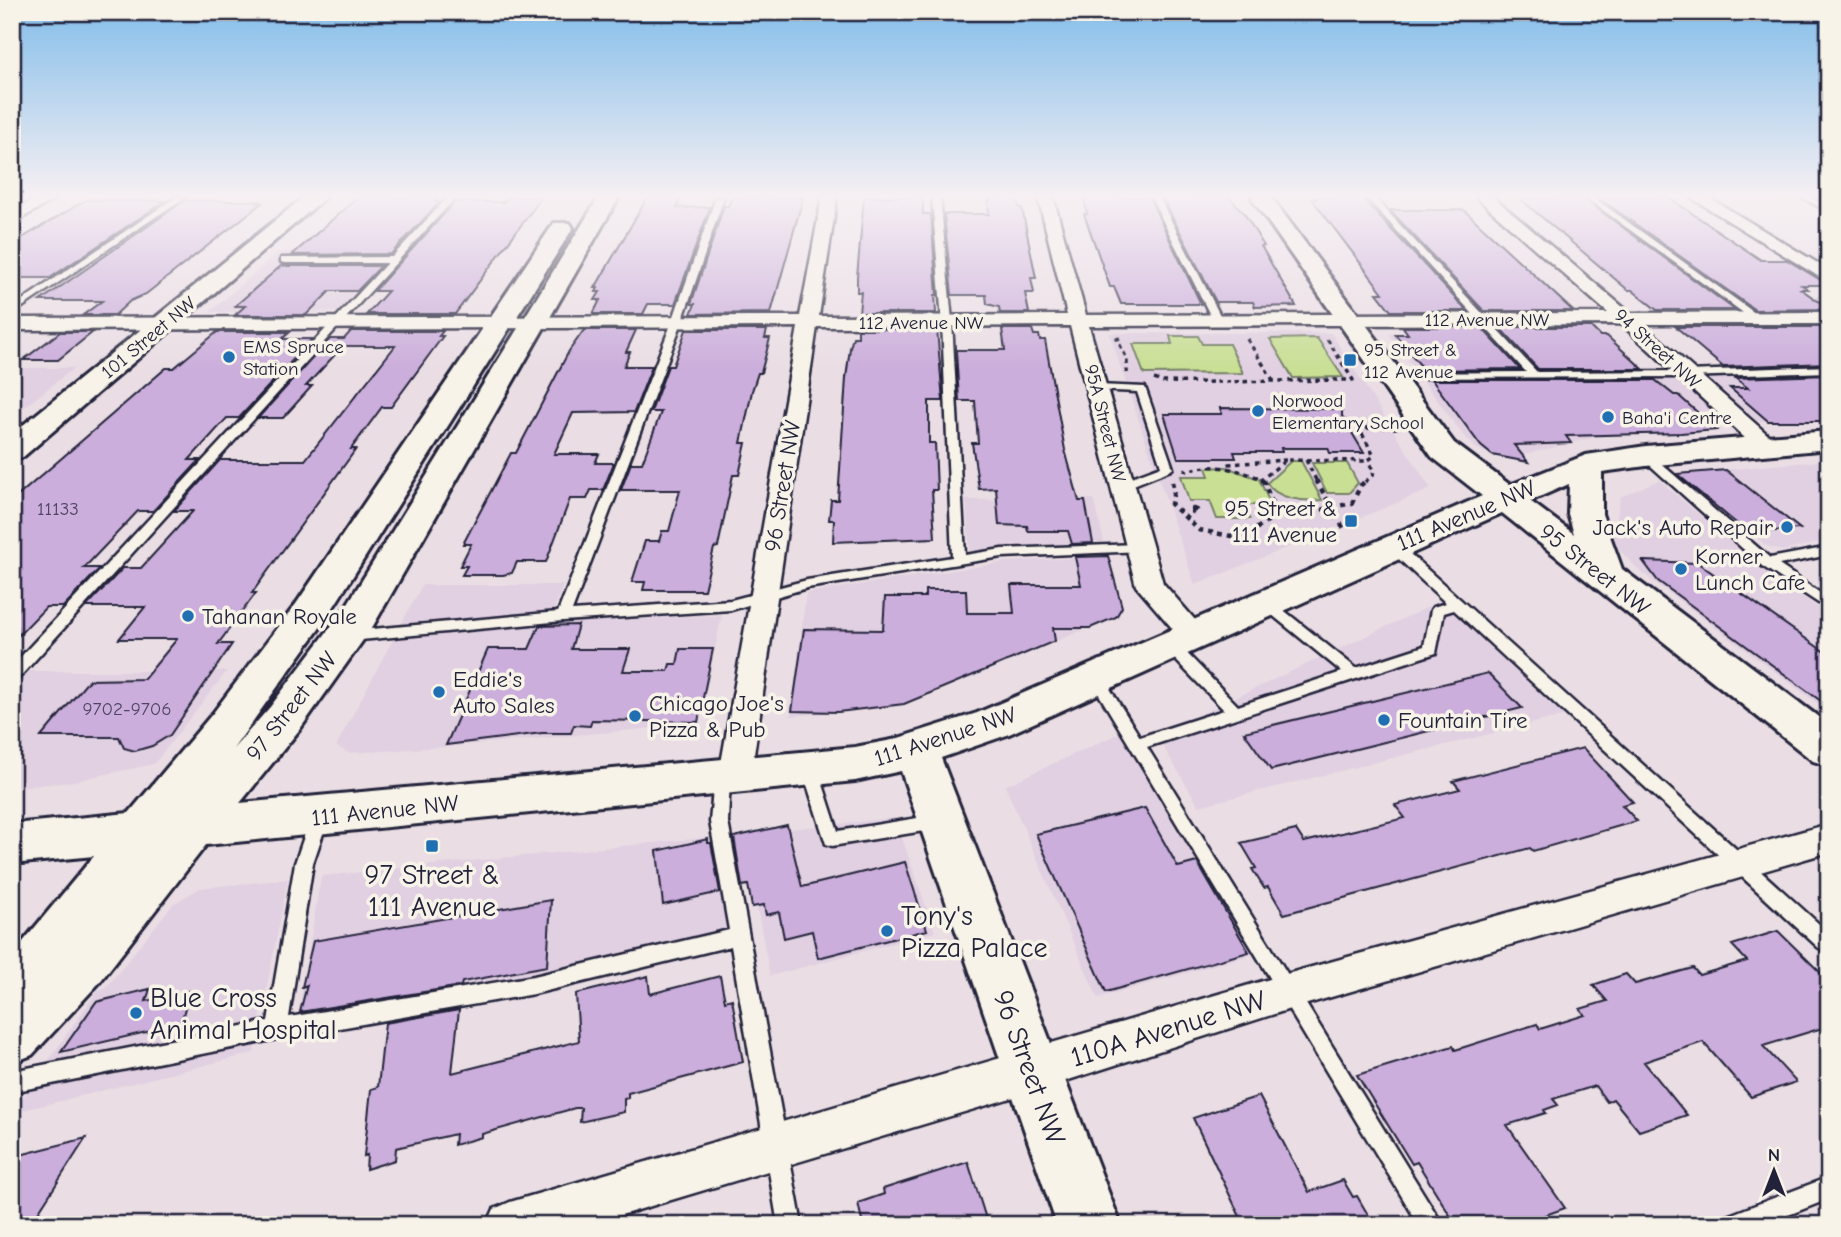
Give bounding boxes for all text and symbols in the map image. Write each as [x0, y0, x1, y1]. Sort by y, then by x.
street label: 101 Street NW [97, 292, 200, 383]
street label: 94 Street NW [1610, 304, 1705, 394]
street label: 112 Avenue NW [1425, 309, 1550, 331]
street label: 112 Avenue NW [859, 312, 984, 334]
place label: EMS Spruce Station [243, 336, 344, 380]
place label: 95 Street & 112 Avenue [1364, 339, 1457, 383]
marker: EMS Spruce Station [221, 349, 237, 365]
marker: 95 Street & 112 Avenue [1342, 352, 1358, 368]
street label: 95A Street NW [1080, 362, 1130, 485]
place label: Norwood Elementary School [1272, 390, 1424, 434]
marker: Norwood Elementary School [1250, 403, 1266, 419]
place label: Baha'i Centre [1622, 407, 1732, 429]
marker: Baha'i Centre [1600, 409, 1616, 425]
street label: 96 Street NW [759, 418, 806, 554]
street label: 111 Avenue NW [1393, 474, 1540, 557]
place label: 95 Street & 111 Avenue [1225, 495, 1337, 548]
house number: 11133 [37, 498, 79, 520]
marker: 95 Street & 111 Avenue [1343, 513, 1359, 529]
place label: Jack's Auto Repair [1592, 514, 1774, 541]
street label: 95 Street NW [1534, 518, 1655, 621]
marker: Jack's Auto Repair [1779, 519, 1795, 535]
place label: Korner Lunch Cafe [1695, 543, 1805, 596]
marker: Korner Lunch Cafe [1673, 561, 1689, 577]
place label: Tahanan Royale [202, 603, 357, 630]
marker: Tahanan Royale [180, 608, 196, 624]
street label: 97 Street NW [240, 646, 342, 766]
place label: Eddie's Auto Sales [453, 666, 555, 719]
marker: Eddie's Auto Sales [431, 684, 447, 700]
place label: Chicago Joe's Pizza & Pub [649, 690, 784, 743]
house number: 9702-9706 [82, 698, 172, 720]
street label: 111 Avenue NW [871, 701, 1020, 772]
place label: Fountain Tire [1398, 707, 1527, 734]
marker: Chicago Joe's Pizza & Pub [627, 708, 643, 724]
marker: Fountain Tire [1376, 712, 1392, 728]
street label: 111 Avenue NW [310, 789, 460, 832]
marker: 97 Street & 111 Avenue [424, 838, 440, 854]
place label: 97 Street & 111 Avenue [365, 859, 499, 923]
place label: Tony's Pizza Palace [901, 900, 1048, 964]
marker: Tony's Pizza Palace [879, 923, 895, 939]
place label: Blue Cross Animal Hospital [150, 982, 337, 1046]
street label: 110A Avenue NW [1067, 984, 1270, 1074]
street label: 96 Street NW [986, 986, 1072, 1149]
marker: Blue Cross Animal Hospital [128, 1005, 144, 1021]
north arrow [1740, 1136, 1810, 1206]
text: N [1768, 1144, 1780, 1166]

